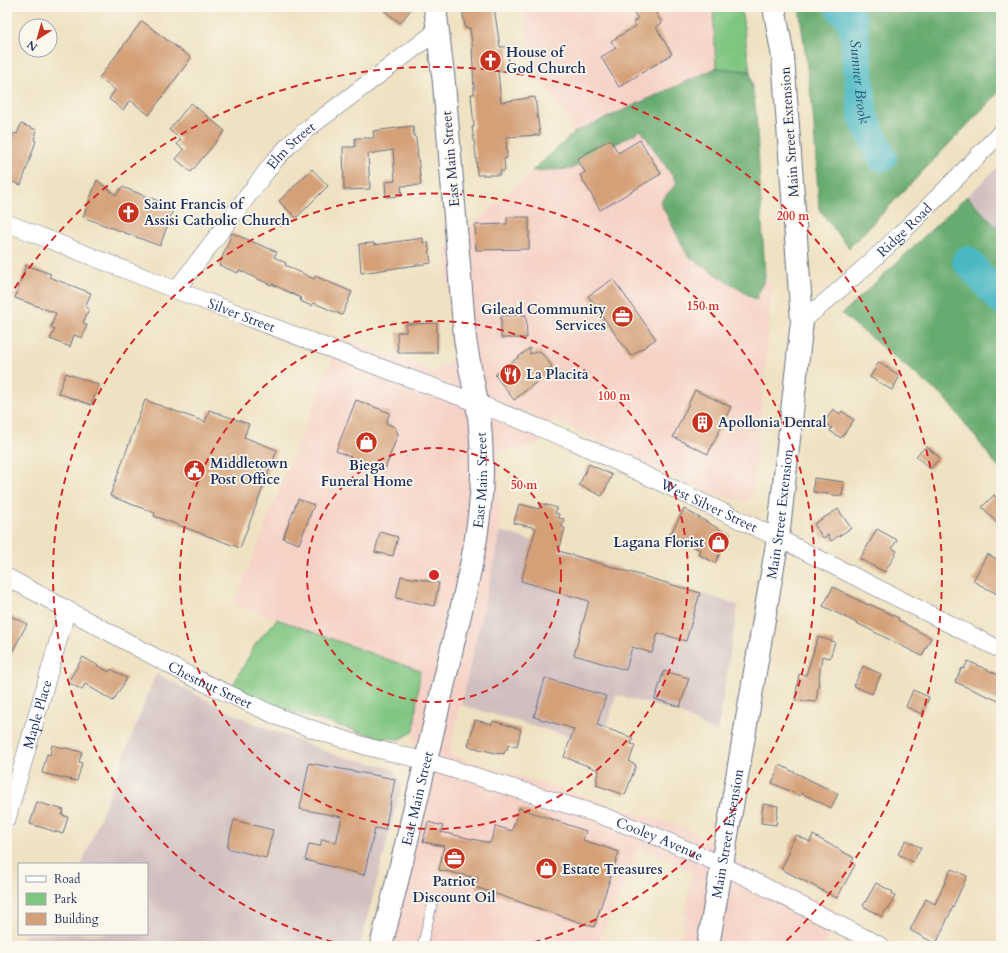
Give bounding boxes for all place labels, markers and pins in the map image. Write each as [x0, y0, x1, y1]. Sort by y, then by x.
place label: House of God Church [506, 43, 586, 78]
church icon: House of God Church [478, 47, 504, 73]
place label: Saint Francis of Assisi Catholic Church [144, 195, 290, 230]
church icon: Saint Francis of Assisi Catholic Church [116, 199, 142, 225]
place label: Gilead Community Services [481, 300, 606, 335]
office icon: Gilead Community Services [609, 304, 635, 330]
restaurant icon: La Placita [498, 361, 524, 387]
place label: La Placita [526, 365, 589, 384]
building icon: Apollonia Dental [689, 409, 715, 435]
place label: Apollonia Dental [718, 413, 827, 432]
shop icon: Biega Funeral Home [354, 430, 380, 456]
place label: Middletown Post Office [210, 454, 288, 489]
place label: Biega Funeral Home [321, 456, 413, 491]
public building icon: Middletown Post Office [181, 458, 207, 484]
shop icon: Lagana Florist [706, 529, 732, 555]
place label: Lagana Florist [613, 533, 704, 552]
centre of rings [427, 568, 441, 582]
office icon: Patriot Discount Oil [441, 846, 467, 872]
shop icon: Estate Treasures [534, 856, 560, 882]
place label: Estate Treasures [562, 860, 663, 879]
place label: Patriot Discount Oil [413, 872, 495, 907]

